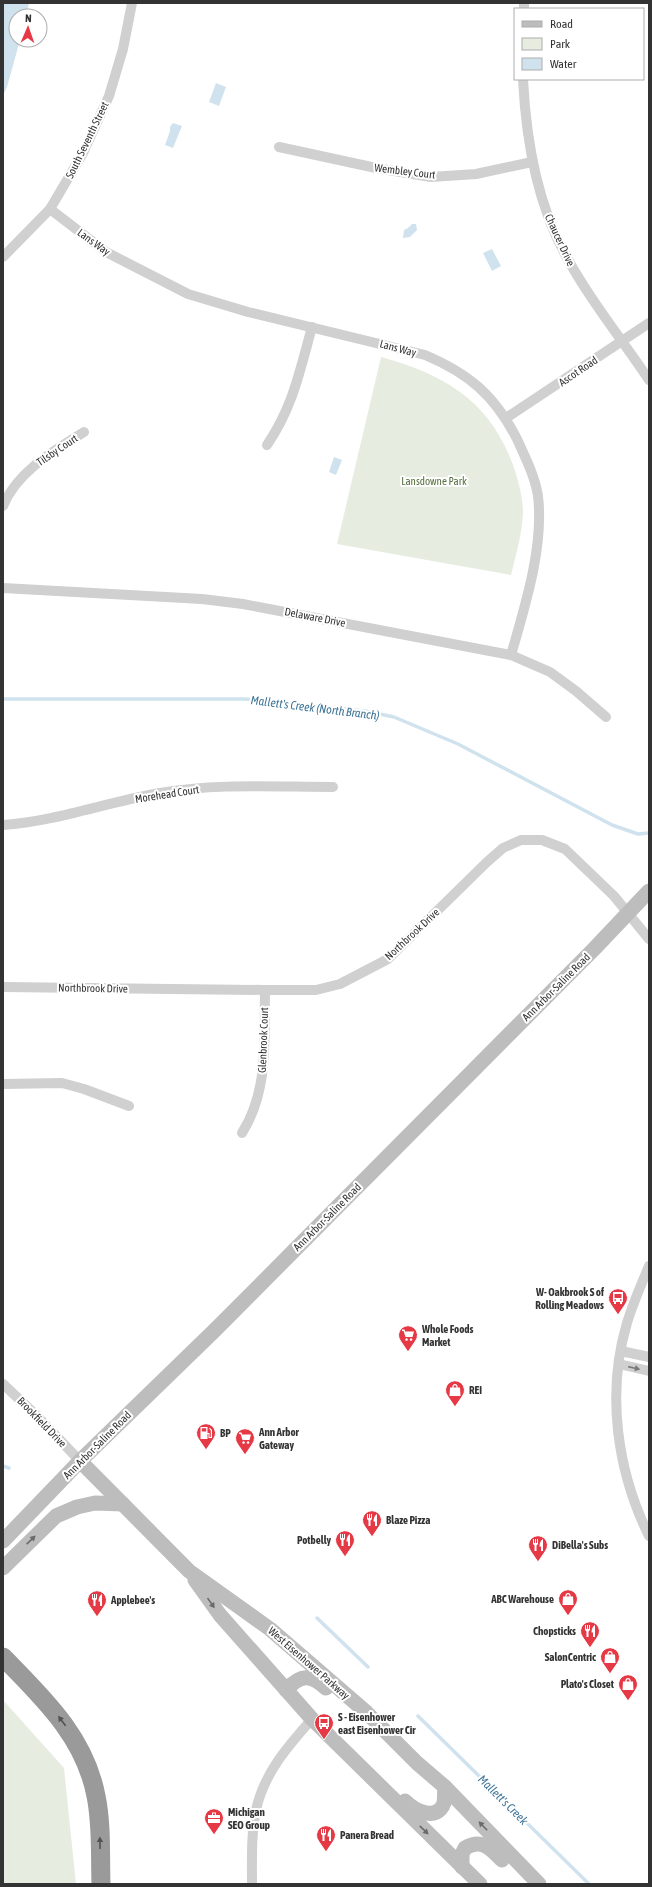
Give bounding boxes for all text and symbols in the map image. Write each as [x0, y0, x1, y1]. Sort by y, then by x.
north arrow [8, 8, 48, 48]
legend [514, 8, 644, 80]
text: N [25, 12, 32, 24]
text: Road [550, 17, 573, 31]
text: Park [550, 37, 571, 51]
text: Water [550, 57, 577, 71]
street label: South Seventh Street [63, 100, 111, 180]
street label: Wembley Court [374, 161, 436, 181]
street label: Chaucer Drive [543, 212, 577, 268]
street label: Lans Way [75, 226, 113, 258]
street label: Lans Way [378, 337, 418, 359]
street label: Ascot Road [556, 354, 600, 388]
street label: Tilsby Court [34, 432, 80, 468]
park label: Lansdowne Park [401, 475, 467, 487]
street label: Delaware Drive [283, 605, 347, 629]
water label: Mallett's Creek (North Branch) [250, 693, 380, 723]
street label: Morehead Court [134, 783, 200, 805]
street label: Northbrook Drive [382, 906, 442, 962]
street label: Ann Arbor-Saline Road [520, 951, 592, 1023]
street label: Northbrook Drive [58, 981, 128, 995]
street label: Glenbrook Court [256, 1007, 270, 1073]
street label: Ann Arbor-Saline Road [291, 1181, 363, 1253]
place label: W- Oakbrook S of Rolling Meadows [535, 1286, 605, 1311]
bus stop icon: W- Oakbrook S of Rolling Meadows [607, 1287, 629, 1315]
place label: Whole Foods Market [421, 1323, 474, 1348]
supermarket icon: Whole Foods Market [397, 1324, 419, 1352]
one-way arrow [628, 1365, 640, 1371]
shop icon: REI [444, 1379, 466, 1407]
place label: REI [469, 1384, 482, 1396]
street label: Brookfield Drive [15, 1394, 69, 1450]
street label: Ann Arbor-Saline Road [61, 1409, 133, 1481]
fuel station icon: BP [195, 1422, 217, 1450]
place label: Ann Arbor Gateway [258, 1426, 300, 1451]
place label: BP [220, 1427, 231, 1439]
supermarket icon: Ann Arbor Gateway [234, 1427, 256, 1455]
restaurant icon: Blaze Pizza [361, 1509, 383, 1537]
place label: Blaze Pizza [386, 1514, 430, 1526]
restaurant icon: Potbelly [334, 1529, 356, 1557]
place label: Potbelly [297, 1534, 331, 1546]
restaurant icon: DiBella's Subs [527, 1534, 549, 1562]
one-way arrow [26, 1535, 36, 1545]
place label: DiBella's Subs [552, 1539, 608, 1551]
shop icon: ABC Warehouse [557, 1588, 579, 1616]
restaurant icon: Applebee's [86, 1589, 108, 1617]
place label: ABC Warehouse [490, 1593, 554, 1605]
place label: Applebee's [110, 1594, 155, 1606]
one-way arrow [207, 1597, 215, 1608]
restaurant icon: Chopsticks [579, 1620, 601, 1648]
street label: West Eisenhower Parkway [266, 1624, 352, 1702]
place label: Chopsticks [533, 1625, 576, 1637]
shop icon: SalonCentric [599, 1646, 621, 1674]
place label: SalonCentric [545, 1651, 597, 1663]
shop icon: Plato's Closet [617, 1673, 639, 1701]
place label: Plato's Closet [561, 1678, 615, 1690]
place label: S - Eisenhower east Eisenhower Cir [338, 1711, 416, 1736]
bus stop icon: S - Eisenhower east Eisenhower Cir [313, 1712, 335, 1740]
one-way arrow [58, 1715, 67, 1726]
water label: Mallett's Creek [475, 1772, 531, 1828]
place label: Michigan SEO Group [228, 1806, 270, 1831]
office icon: Michigan SEO Group [203, 1807, 225, 1835]
one-way arrow [478, 1821, 488, 1831]
restaurant icon: Panera Bread [315, 1824, 337, 1852]
one-way arrow [419, 1825, 429, 1835]
place label: Panera Bread [340, 1829, 394, 1841]
one-way arrow [97, 1836, 103, 1849]

